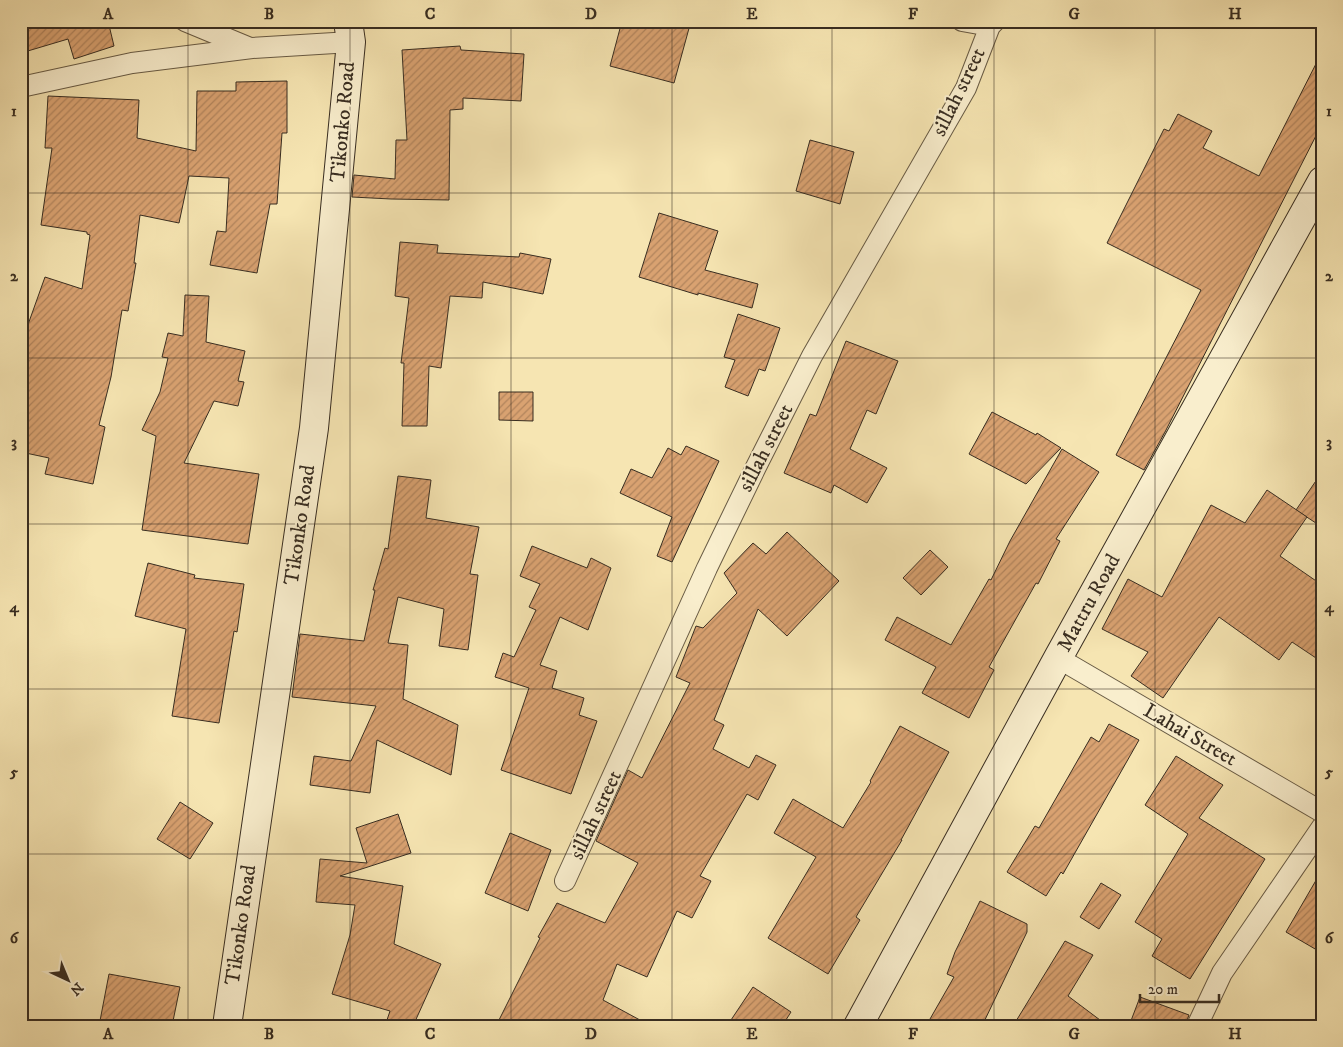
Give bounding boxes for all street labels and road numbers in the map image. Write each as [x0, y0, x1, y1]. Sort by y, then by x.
street label: sillah street [926, 43, 992, 140]
street label: Tikonko Road [325, 60, 361, 183]
street label: sillah street [733, 399, 799, 496]
street label: Tikonko Road [279, 463, 321, 587]
street label: Mattru Road [1052, 549, 1127, 656]
street label: Lahai Street [1139, 698, 1242, 772]
street label: sillah street [564, 766, 628, 864]
street label: Tikonko Road [220, 863, 262, 987]

